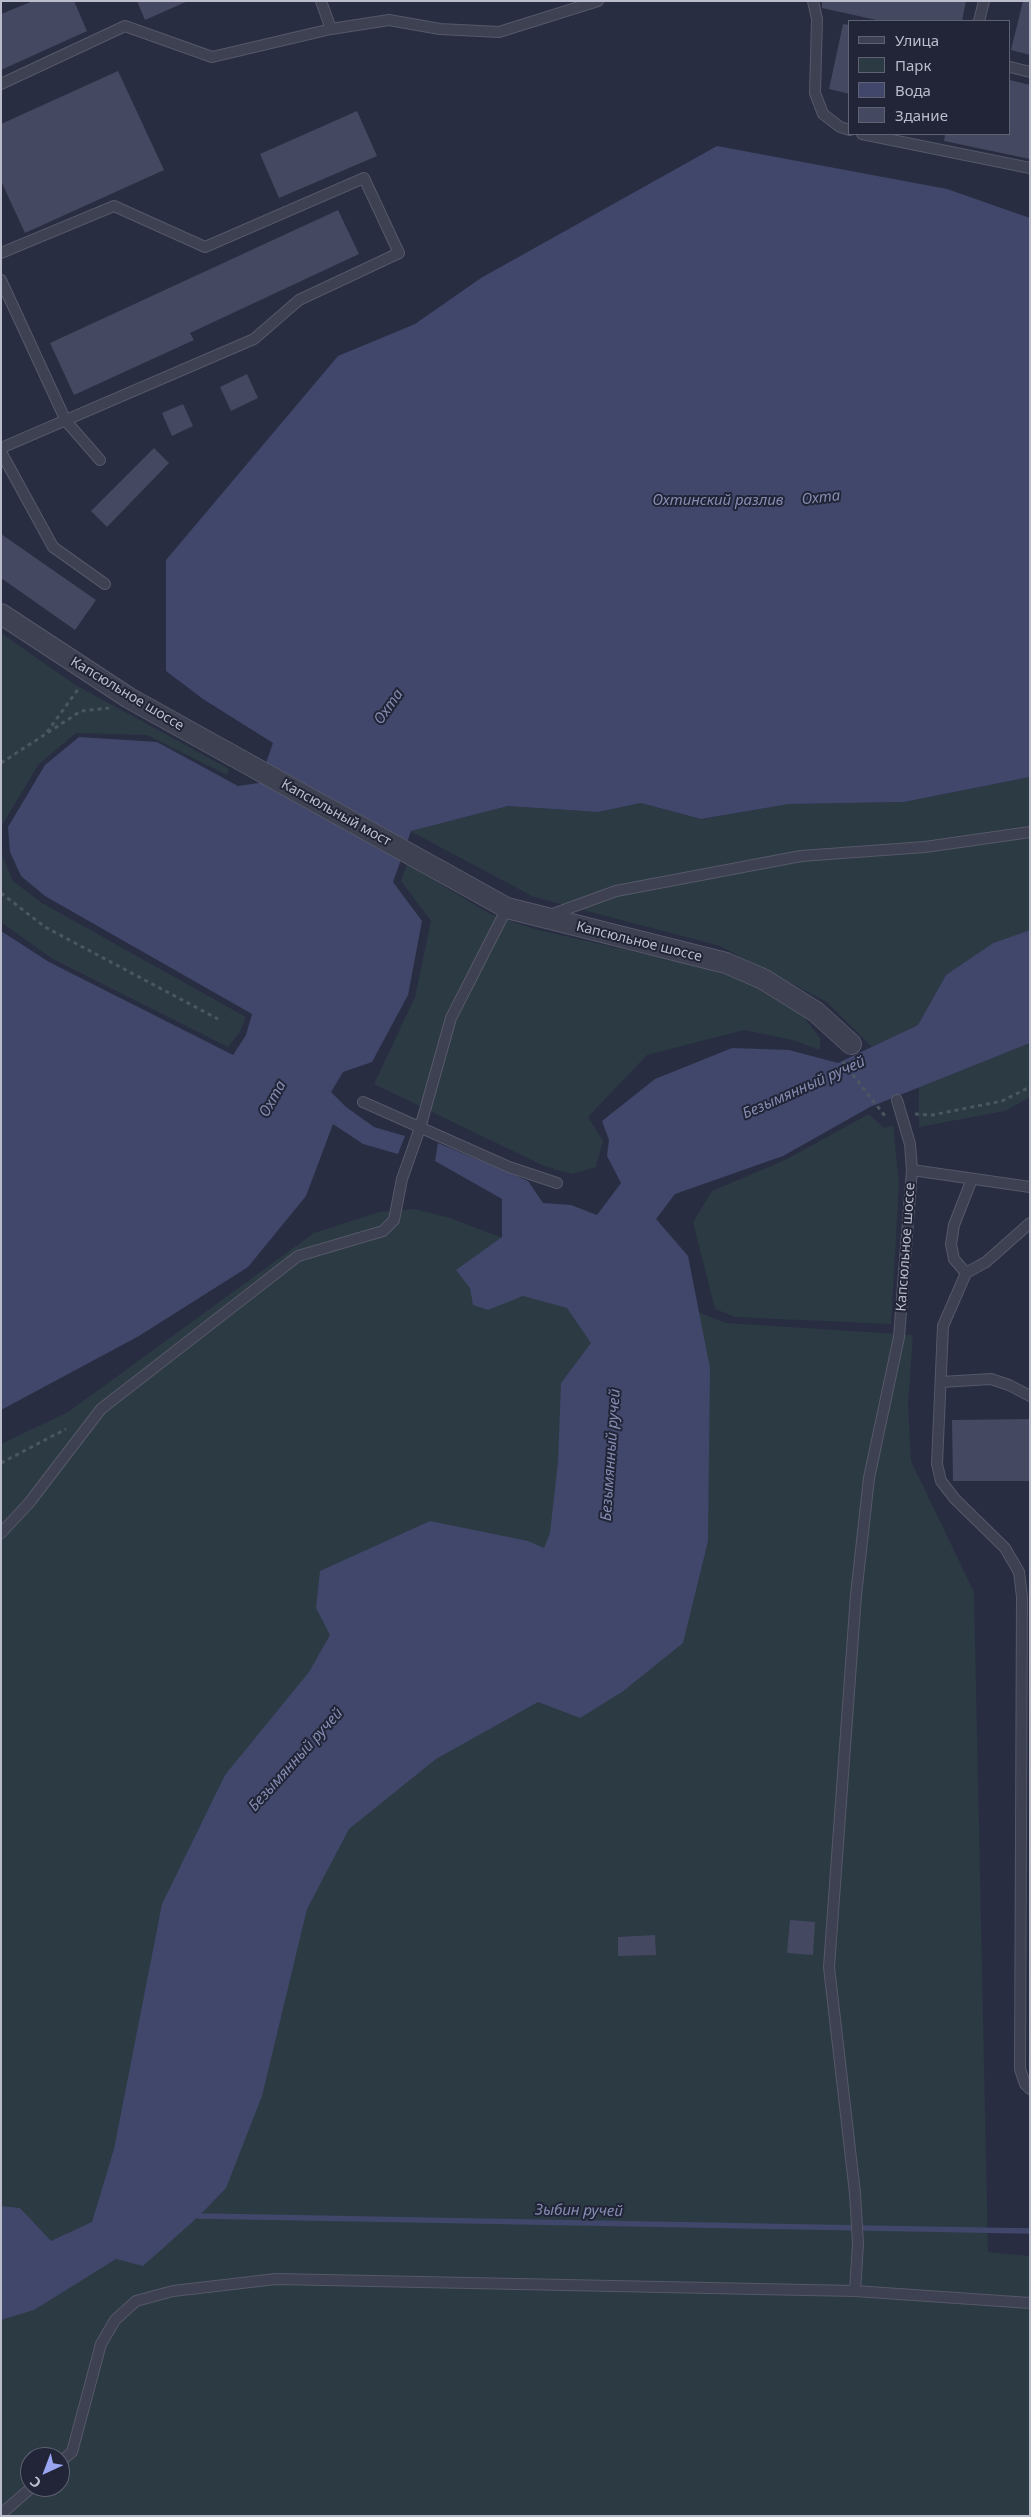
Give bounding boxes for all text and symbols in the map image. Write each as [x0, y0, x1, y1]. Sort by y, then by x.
legend [848, 20, 1011, 135]
text: Улица [895, 30, 939, 50]
text: Парк [895, 55, 931, 75]
text: Вода [895, 80, 931, 100]
text: Здание [895, 105, 948, 125]
water label: Охта [801, 487, 841, 509]
water label: Охтинский разлив [652, 492, 784, 510]
street label: Капсюльное шоссе [67, 654, 187, 734]
water label: Охта [371, 686, 407, 728]
street label: Капсюльный мост [278, 776, 394, 850]
street label: Капсюльное шоссе [574, 918, 704, 966]
water label: Безымянный ручей [740, 1053, 868, 1123]
water label: Охта [256, 1078, 290, 1120]
street label: Капсюльное шоссе [893, 1182, 919, 1312]
water label: Безымянный ручей [597, 1388, 625, 1522]
water label: Безымянный ручей [245, 1705, 347, 1815]
water label: Зыбин ручей [535, 2201, 623, 2221]
north arrow [20, 2447, 70, 2497]
text: С [25, 2473, 45, 2493]

